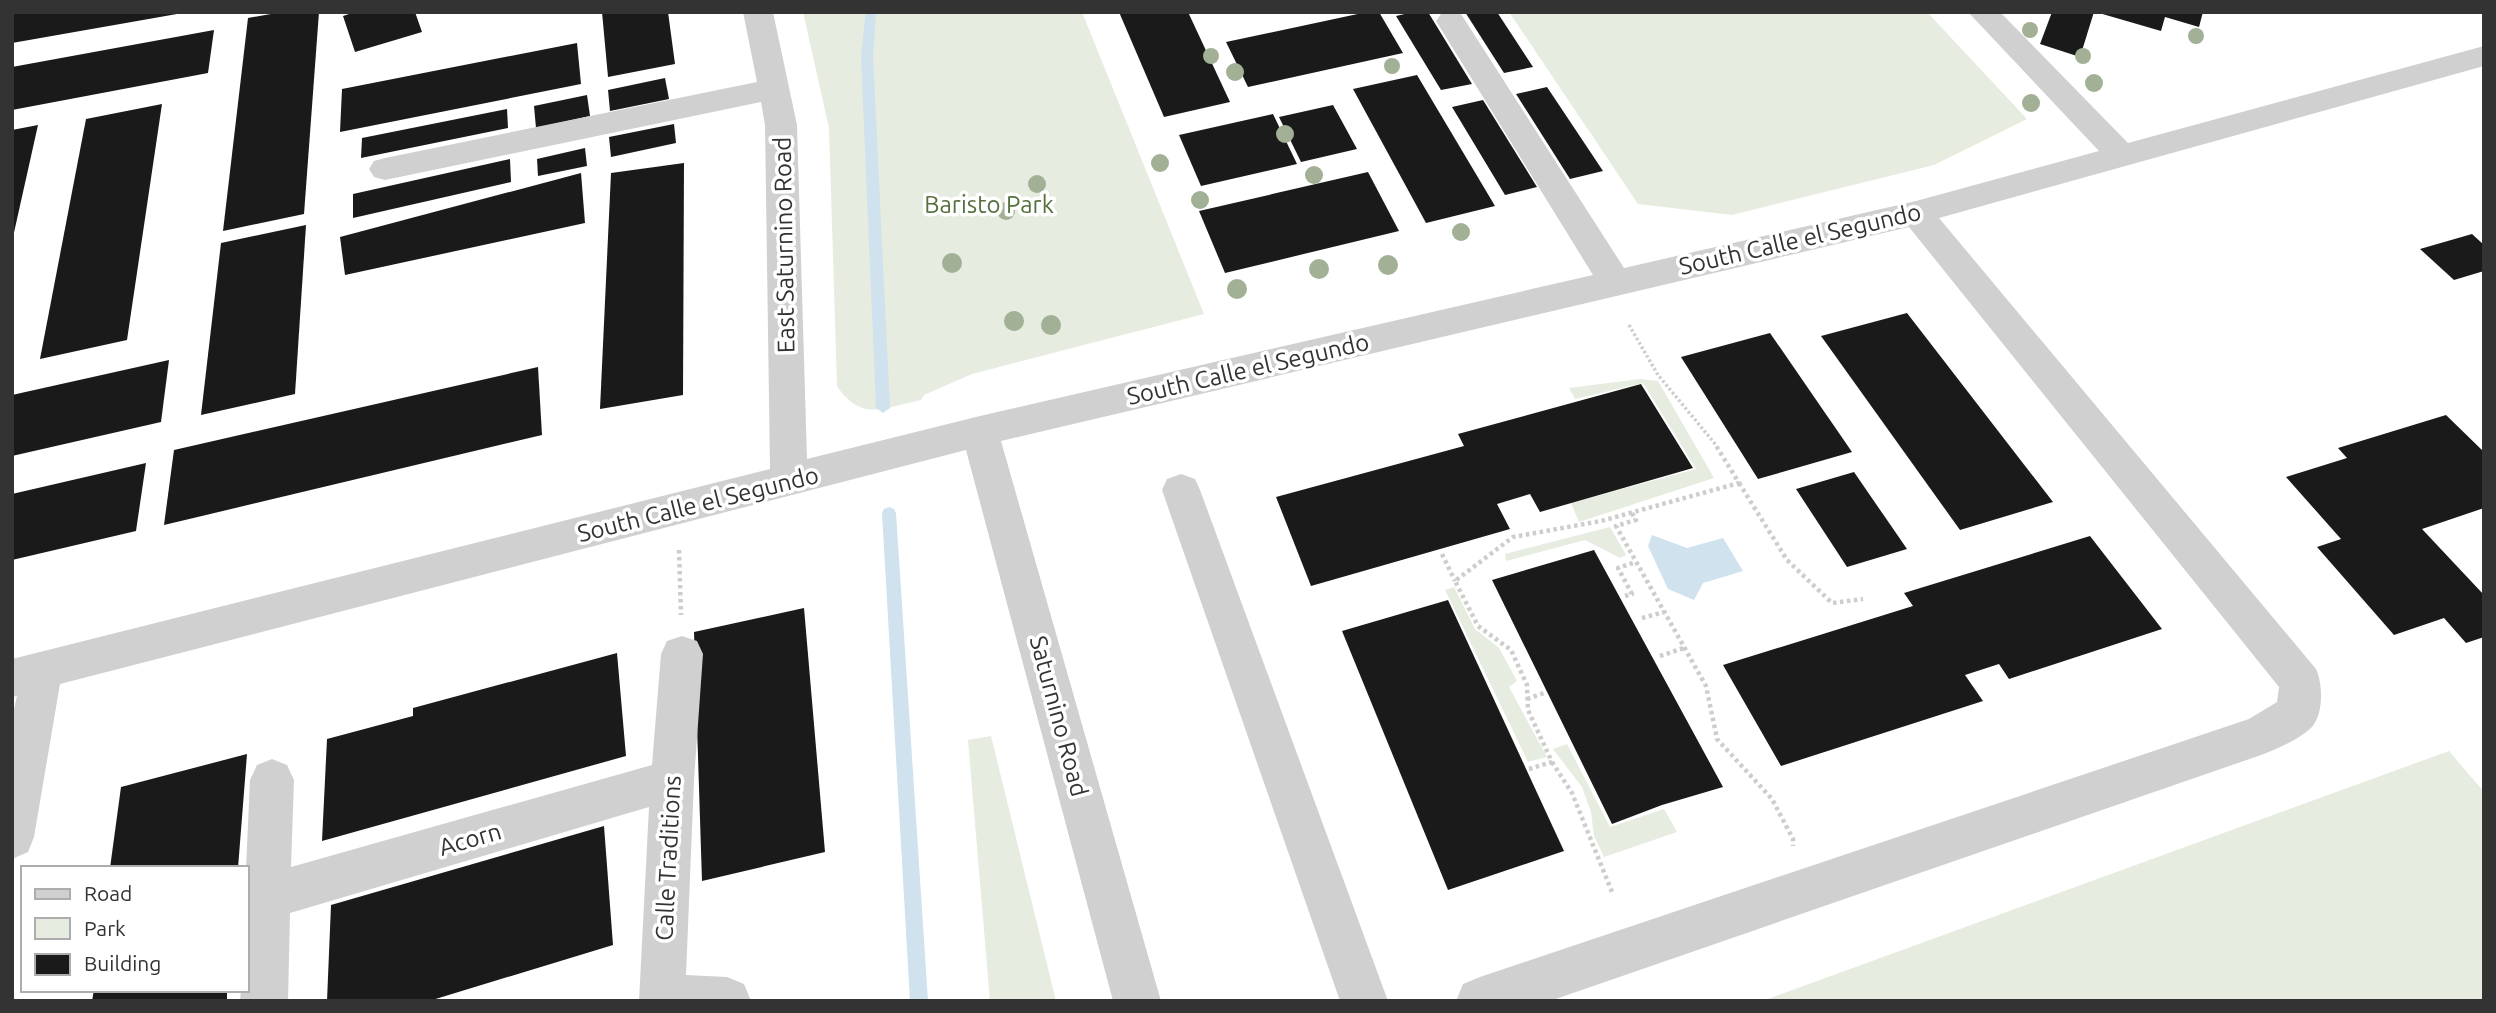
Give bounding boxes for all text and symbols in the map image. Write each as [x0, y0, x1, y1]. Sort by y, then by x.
street label: East Saturnino Road [769, 137, 799, 353]
park label: Baristo Park [924, 191, 1054, 218]
street label: South Calle el Segundo [1676, 198, 1924, 280]
street label: South Calle el Segundo [1124, 328, 1372, 410]
street label: South Calle el Segundo [575, 461, 821, 547]
street label: Saturnino Road [1025, 633, 1093, 799]
street label: Calle Traditions [650, 775, 686, 941]
street label: Acorn [436, 817, 504, 861]
legend [21, 866, 248, 992]
text: Road [84, 881, 132, 905]
text: Park [84, 916, 126, 940]
text: Building [84, 951, 161, 975]

